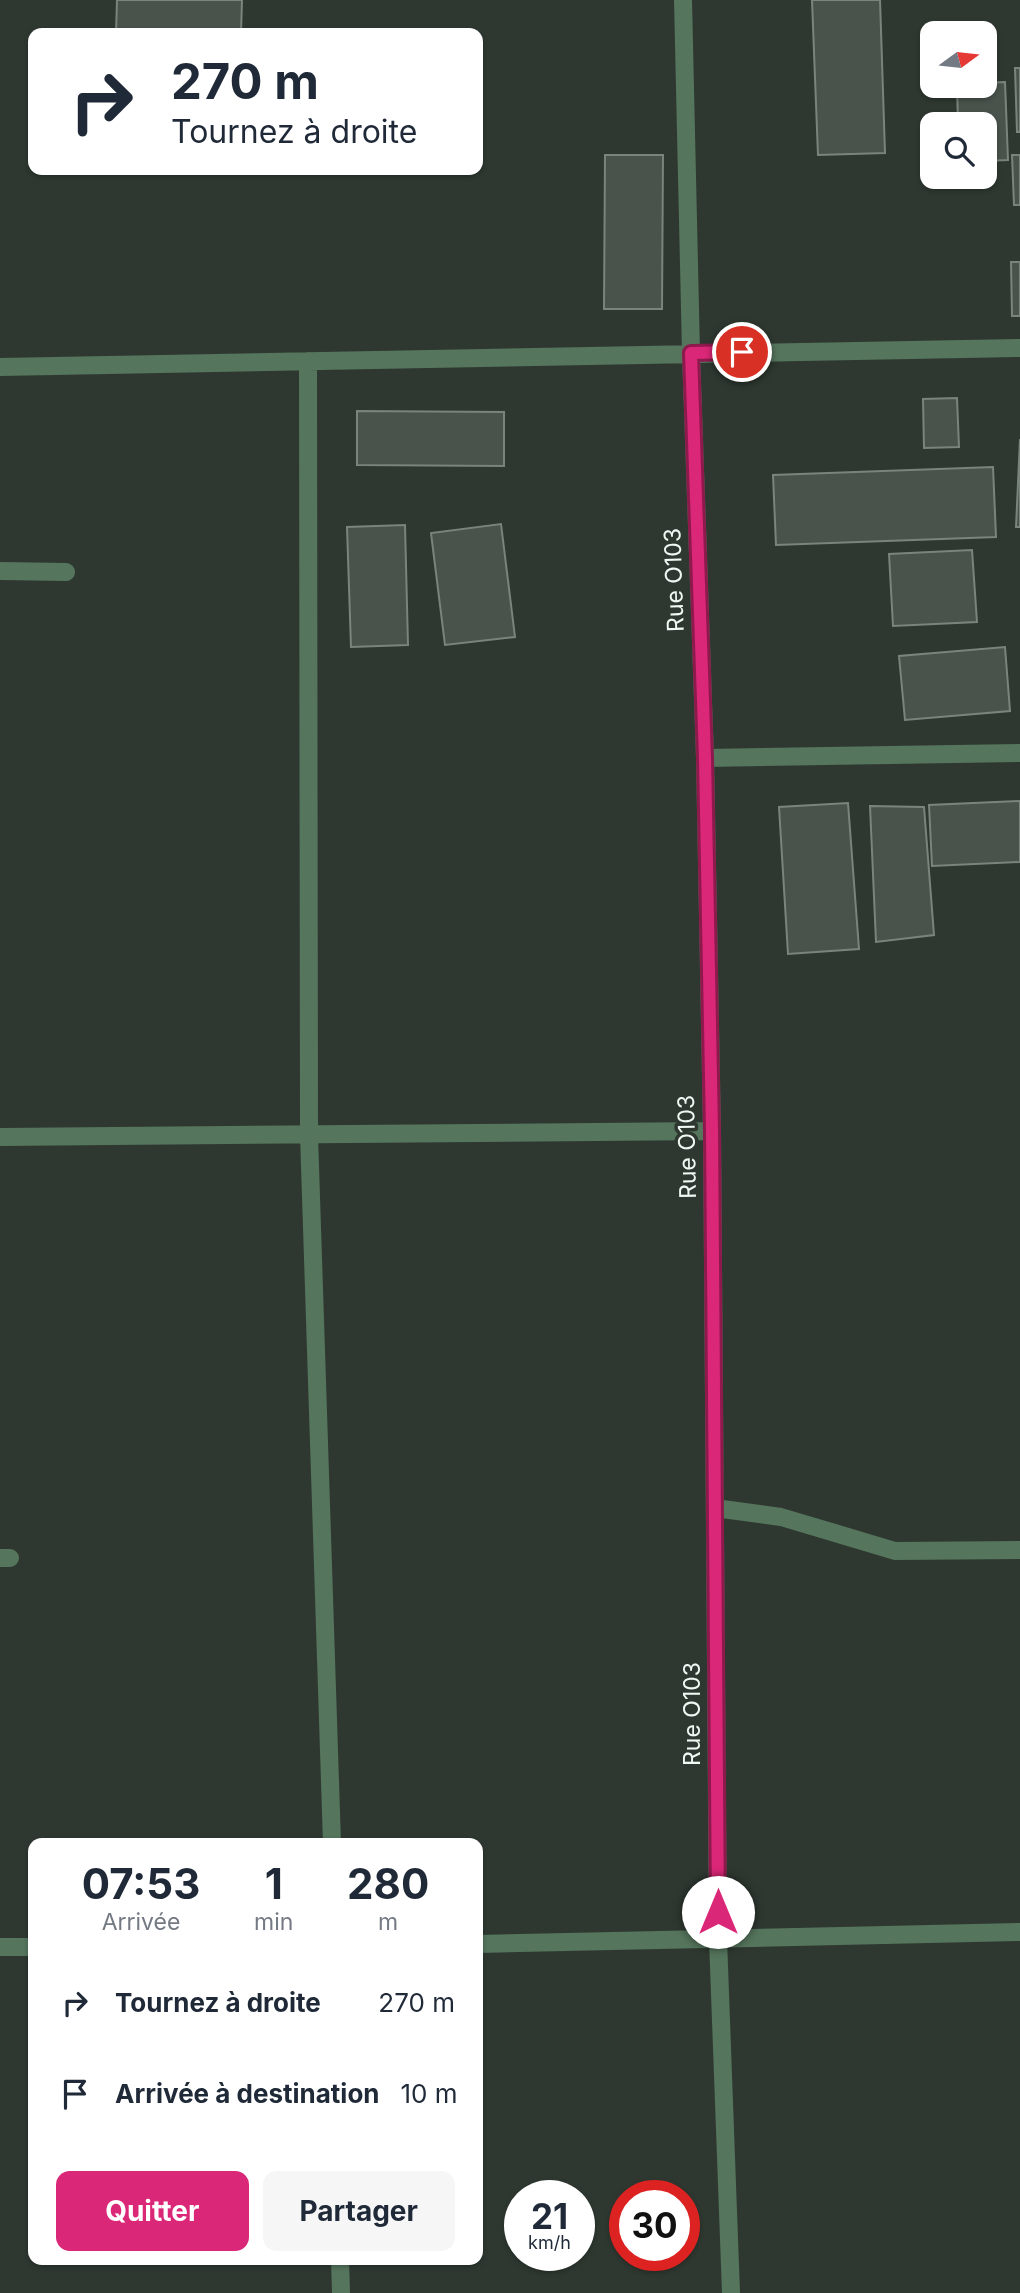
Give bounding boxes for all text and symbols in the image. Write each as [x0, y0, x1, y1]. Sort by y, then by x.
north arrow [920, 21, 998, 98]
map controls [920, 21, 997, 189]
text: 270 m [171, 52, 319, 111]
icon: right [56, 56, 147, 147]
text: Tournez à droite [171, 112, 417, 151]
button: search [920, 112, 997, 189]
pin [712, 322, 772, 382]
icon: arrive [723, 333, 761, 371]
street label: Rue O103 [658, 528, 690, 632]
street label: Rue O103 [672, 1095, 702, 1199]
street label: Rue O103 [678, 1662, 706, 1766]
text: 07:53 [82, 1858, 200, 1909]
text: 1 [265, 1858, 283, 1909]
text: 280 [347, 1858, 429, 1909]
position arrow [681, 1875, 755, 1949]
text: Arrivée [102, 1908, 180, 1936]
text: min [254, 1908, 293, 1936]
text: m [378, 1908, 398, 1936]
icon: right [56, 1984, 94, 2022]
text: Tournez à droite [115, 1987, 321, 2018]
text: 270 m [378, 1987, 455, 2018]
icon: arrive [56, 2075, 94, 2113]
text: Arrivée à destination [115, 2078, 380, 2109]
text: 10 m [401, 2078, 458, 2109]
button: Quitter [56, 2171, 249, 2251]
button: Partager [263, 2171, 455, 2251]
speed limit sign: 30 [609, 2180, 700, 2271]
text: 21 [531, 2195, 568, 2237]
text: km/h [528, 2232, 571, 2253]

